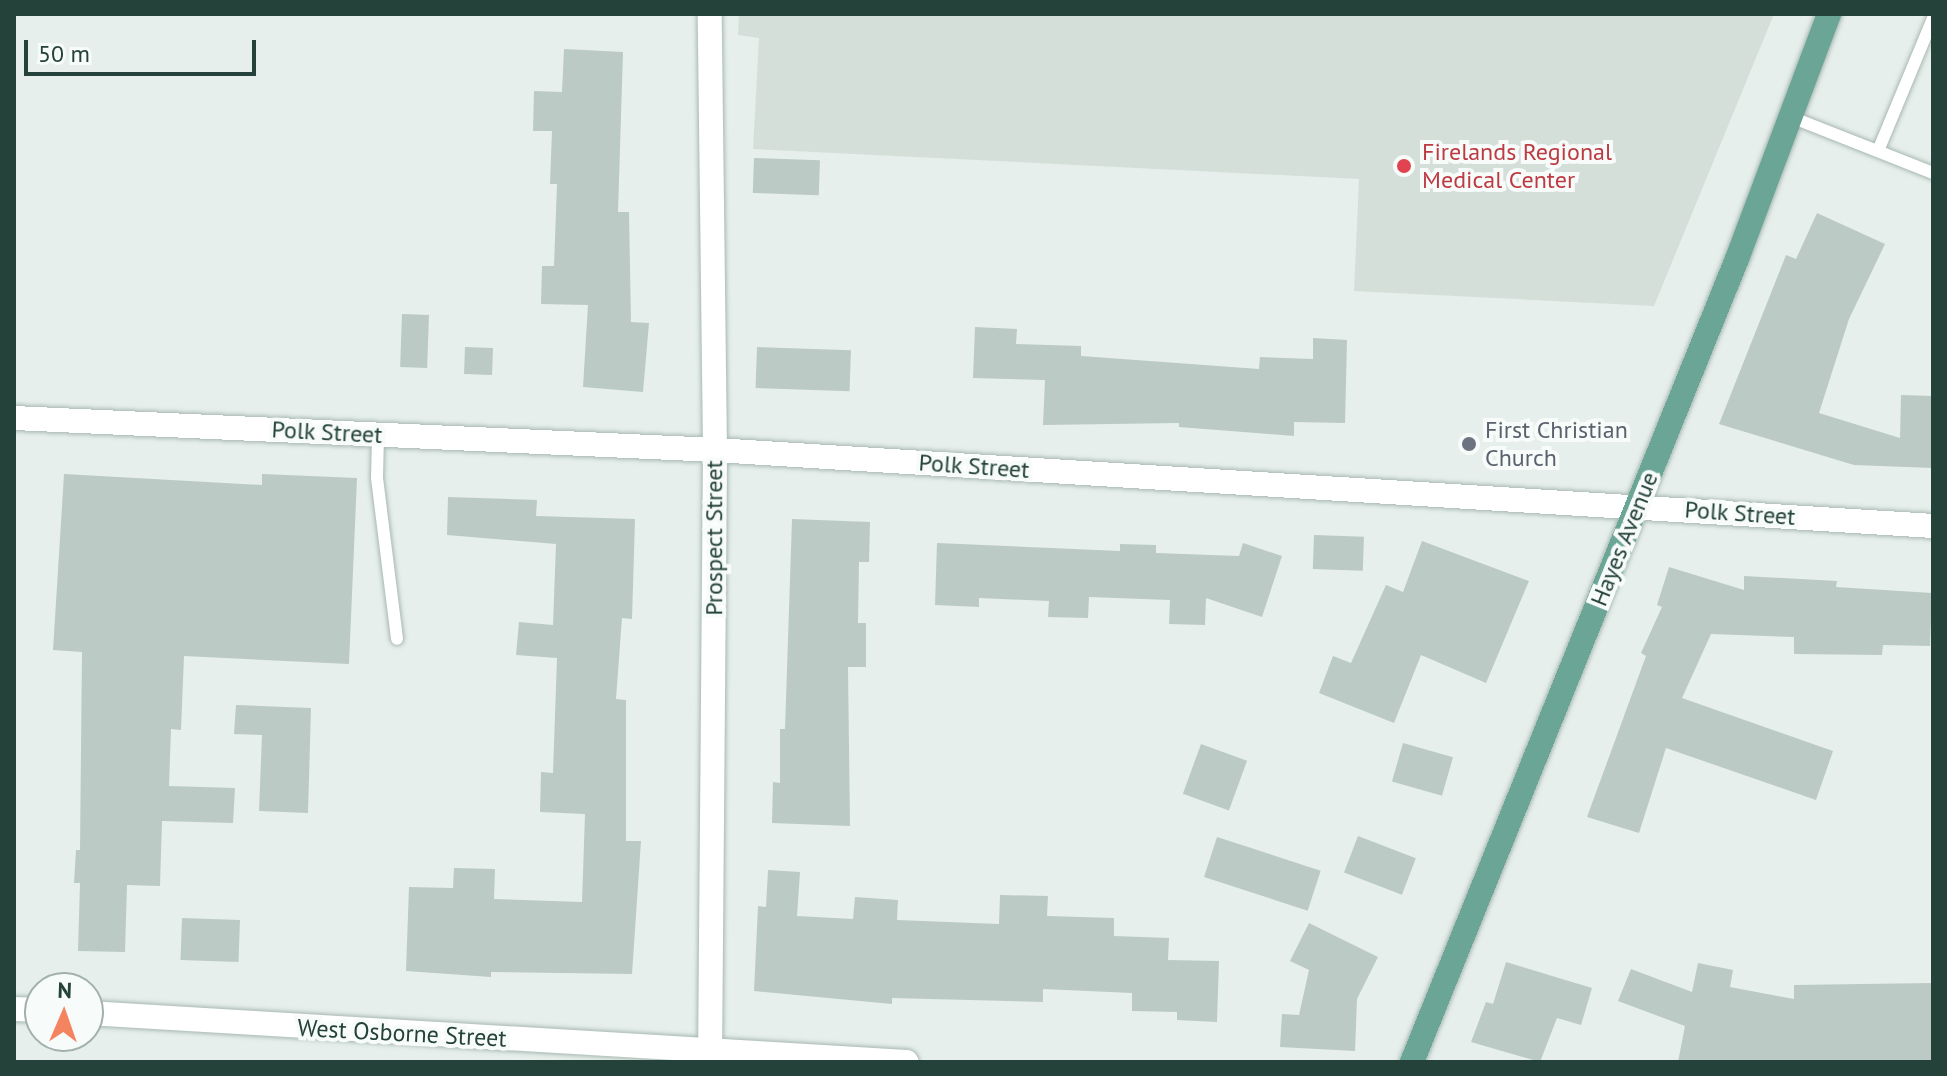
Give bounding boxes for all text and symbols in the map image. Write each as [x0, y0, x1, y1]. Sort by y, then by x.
scale bar [28, 24, 260, 74]
text: 50 m [38, 38, 90, 69]
place label: Firelands Regional Medical Center [1422, 138, 1612, 194]
marker: Firelands Regional Medical Center [1393, 155, 1415, 177]
street label: Polk Street [271, 415, 383, 449]
place label: First Christian Church [1485, 416, 1628, 472]
marker: First Christian Church [1460, 435, 1478, 453]
street label: Polk Street [917, 448, 1031, 484]
street label: Prospect Street [700, 460, 728, 616]
street label: Hayes Avenue [1584, 467, 1664, 611]
street label: Polk Street [1683, 495, 1797, 531]
north arrow [24, 972, 104, 1052]
text: N [57, 976, 72, 1004]
street label: West Osborne Street [297, 1013, 507, 1053]

